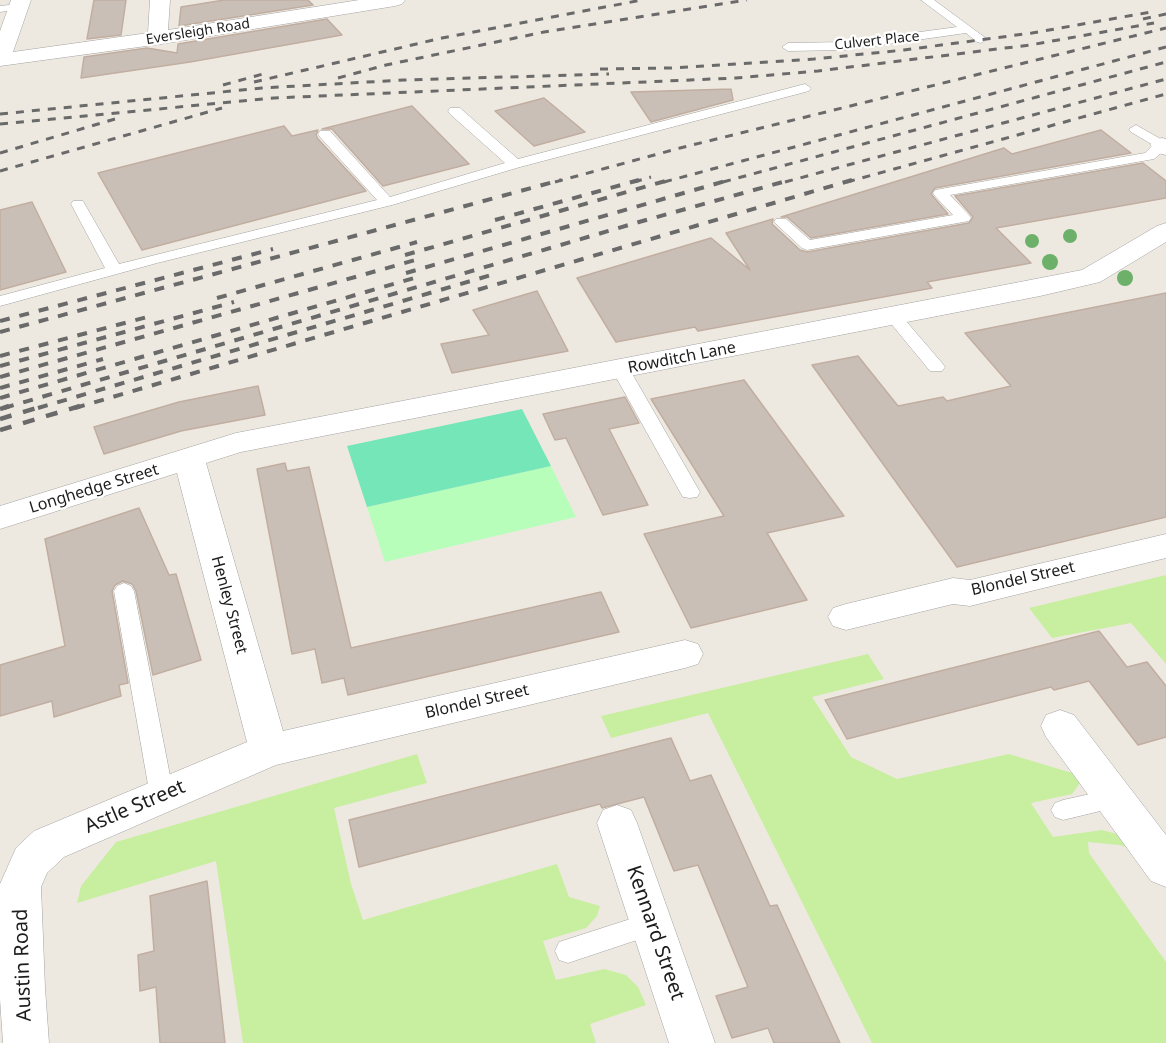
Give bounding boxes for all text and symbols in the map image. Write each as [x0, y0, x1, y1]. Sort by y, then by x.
street label: Eversleigh Road [145, 15, 251, 49]
street label: Culvert Place [834, 28, 920, 54]
street label: Rowditch Lane [626, 338, 738, 378]
street label: Longhedge Street [27, 460, 161, 518]
street label: Henley Street [207, 554, 251, 656]
street label: Blondel Street [969, 558, 1077, 600]
street label: Blondel Street [423, 681, 531, 723]
street label: Astle Street [81, 775, 189, 839]
street label: Kennard Street [621, 863, 689, 1003]
street label: Austin Road [9, 908, 37, 1022]

